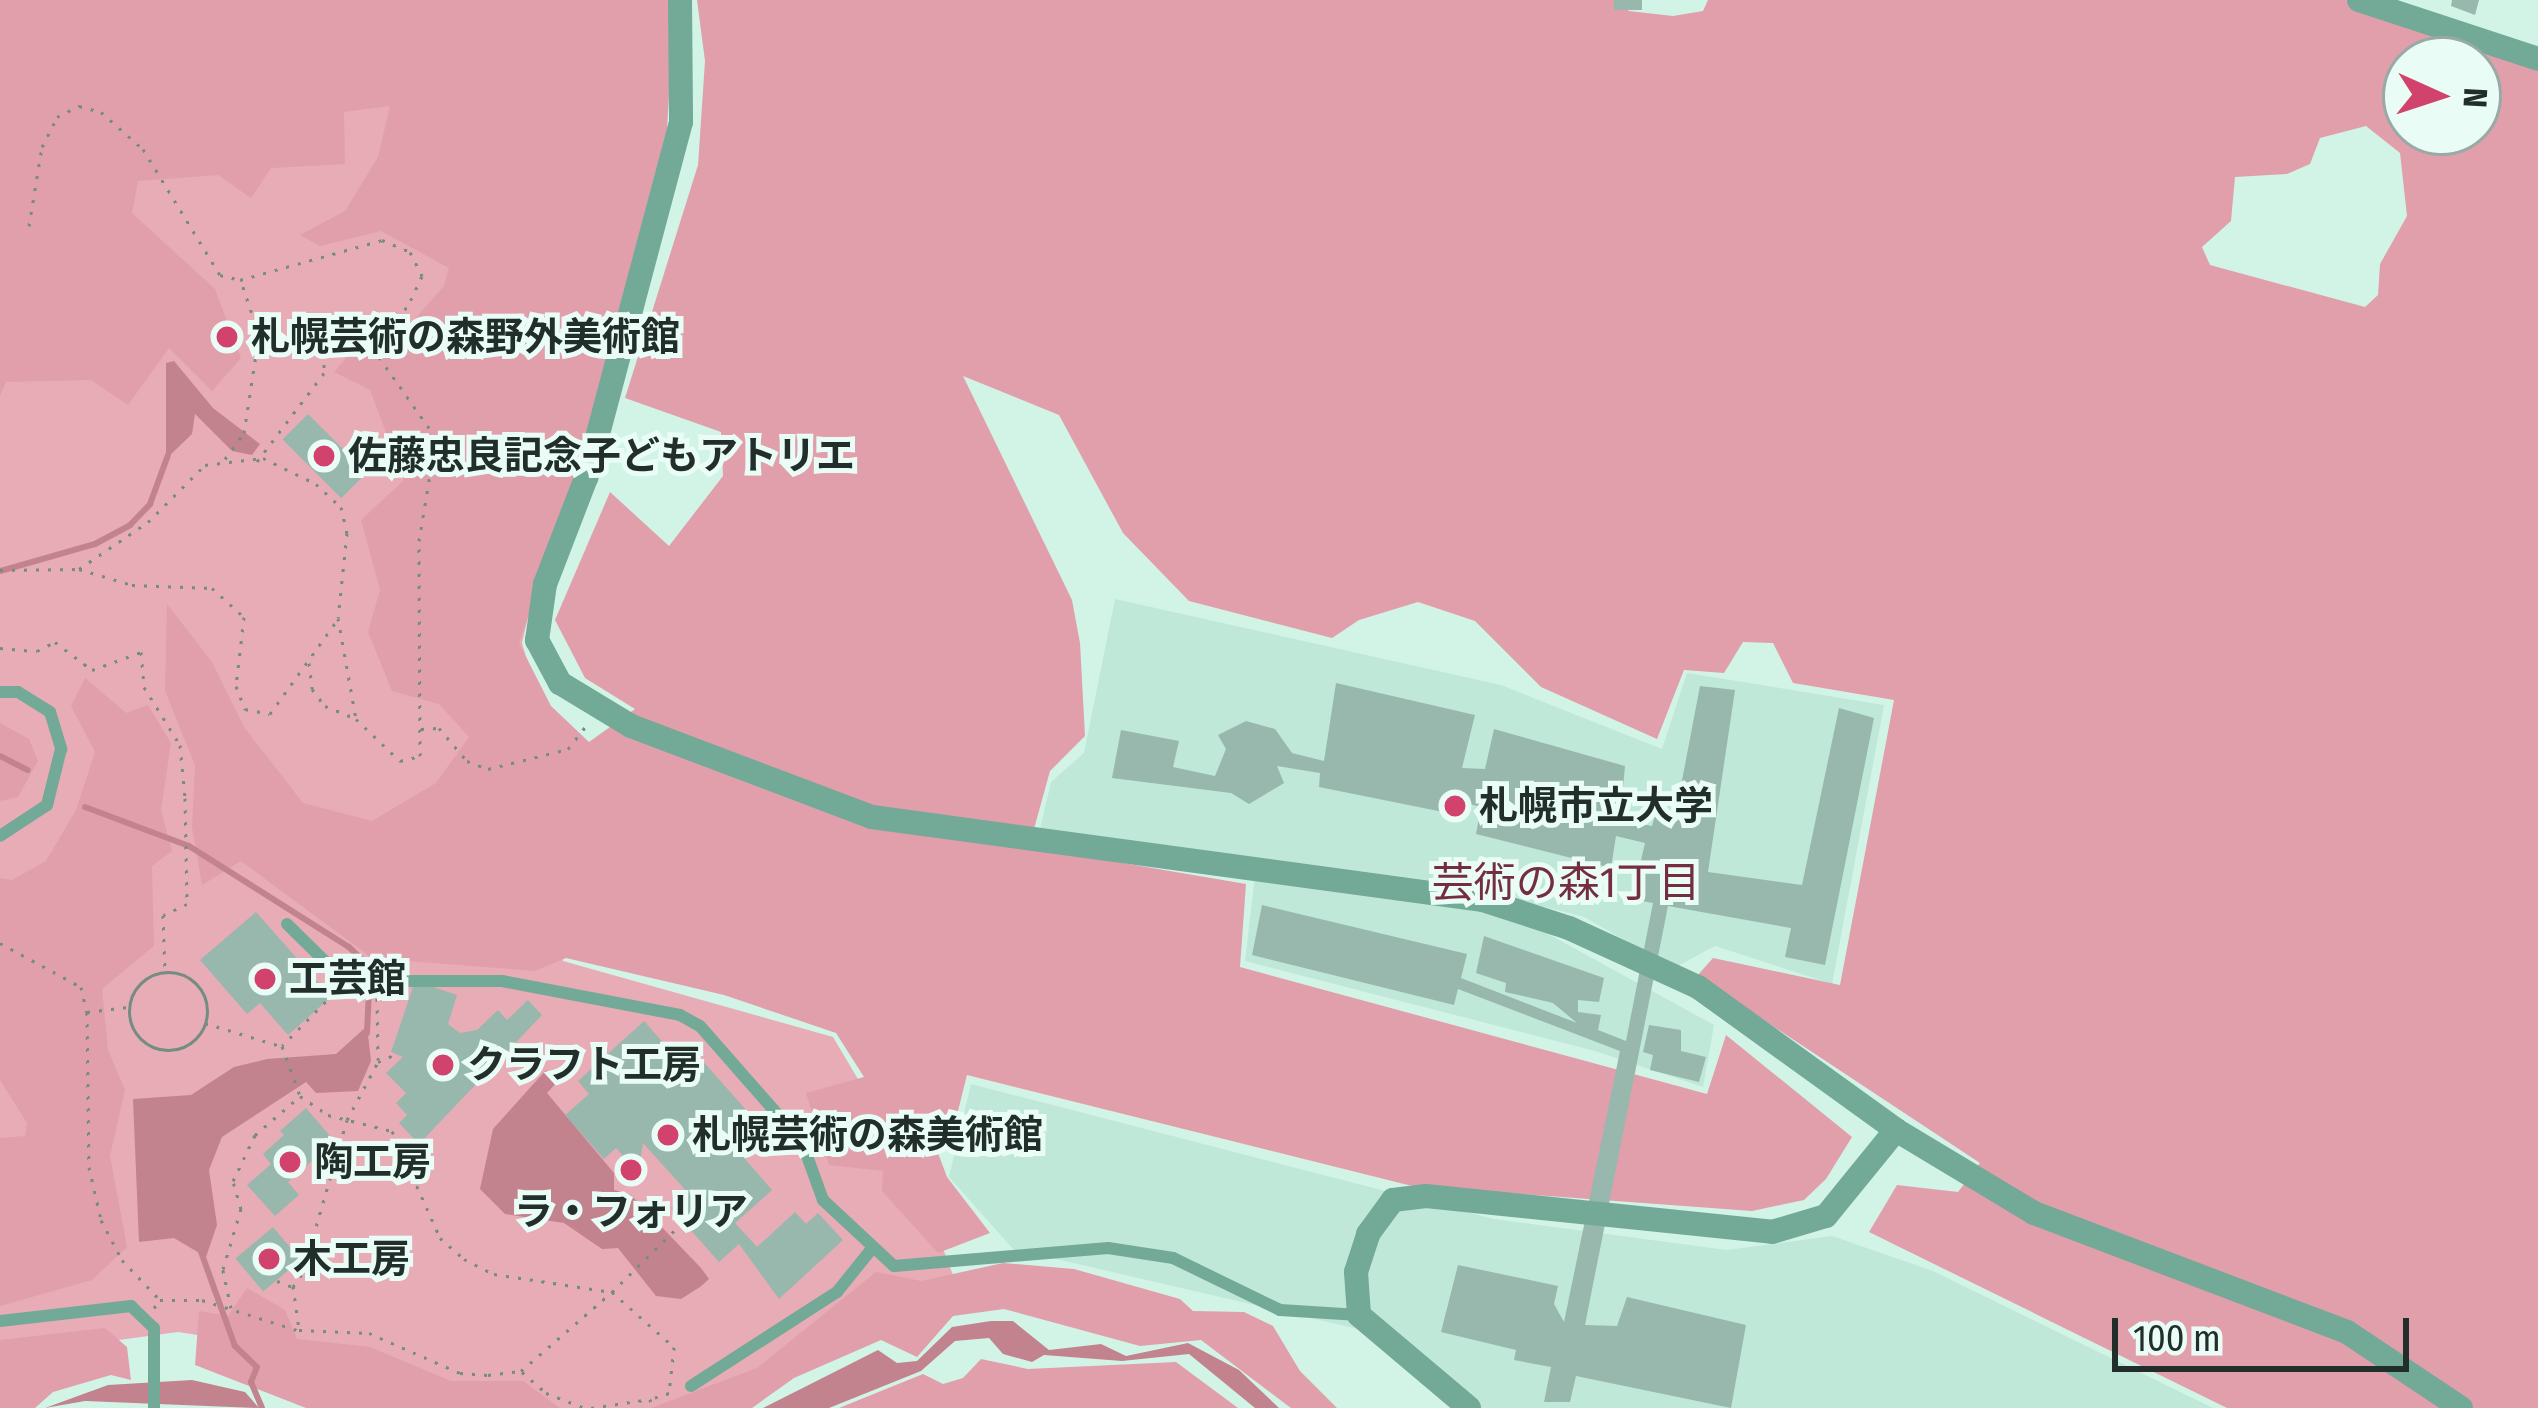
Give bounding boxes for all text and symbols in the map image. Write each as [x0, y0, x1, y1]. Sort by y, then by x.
north arrow [2382, 36, 2502, 156]
text: N [2454, 87, 2495, 109]
place label: 札幌芸術の森野外美術館 [251, 314, 680, 360]
marker: 札幌芸術の森野外美術館 [214, 324, 240, 350]
place label: 佐藤忠良記念子どもアトリエ [348, 433, 855, 479]
marker: 佐藤忠良記念子どもアトリエ [311, 443, 337, 469]
place label: 札幌市立大学 [1479, 783, 1713, 829]
marker: 札幌市立大学 [1442, 793, 1468, 819]
district label: 芸術の森1丁目 [1432, 858, 1700, 908]
place label: 工芸館 [289, 956, 406, 1002]
marker: 工芸館 [252, 966, 278, 992]
place label: クラフト工房 [467, 1042, 701, 1088]
marker: クラフト工房 [430, 1052, 456, 1078]
place label: 札幌芸術の森美術館 [692, 1112, 1043, 1158]
marker: 札幌芸術の森美術館 [655, 1122, 681, 1148]
place label: 陶工房 [314, 1139, 431, 1185]
marker: 陶工房 [277, 1149, 303, 1175]
marker: ラ・フォリア [618, 1157, 644, 1183]
place label: ラ・フォリア [514, 1189, 748, 1235]
place label: 木工房 [293, 1236, 410, 1282]
marker: 木工房 [256, 1246, 282, 1272]
scale bar [2118, 1294, 2415, 1368]
text: 100 m [2133, 1317, 2221, 1361]

